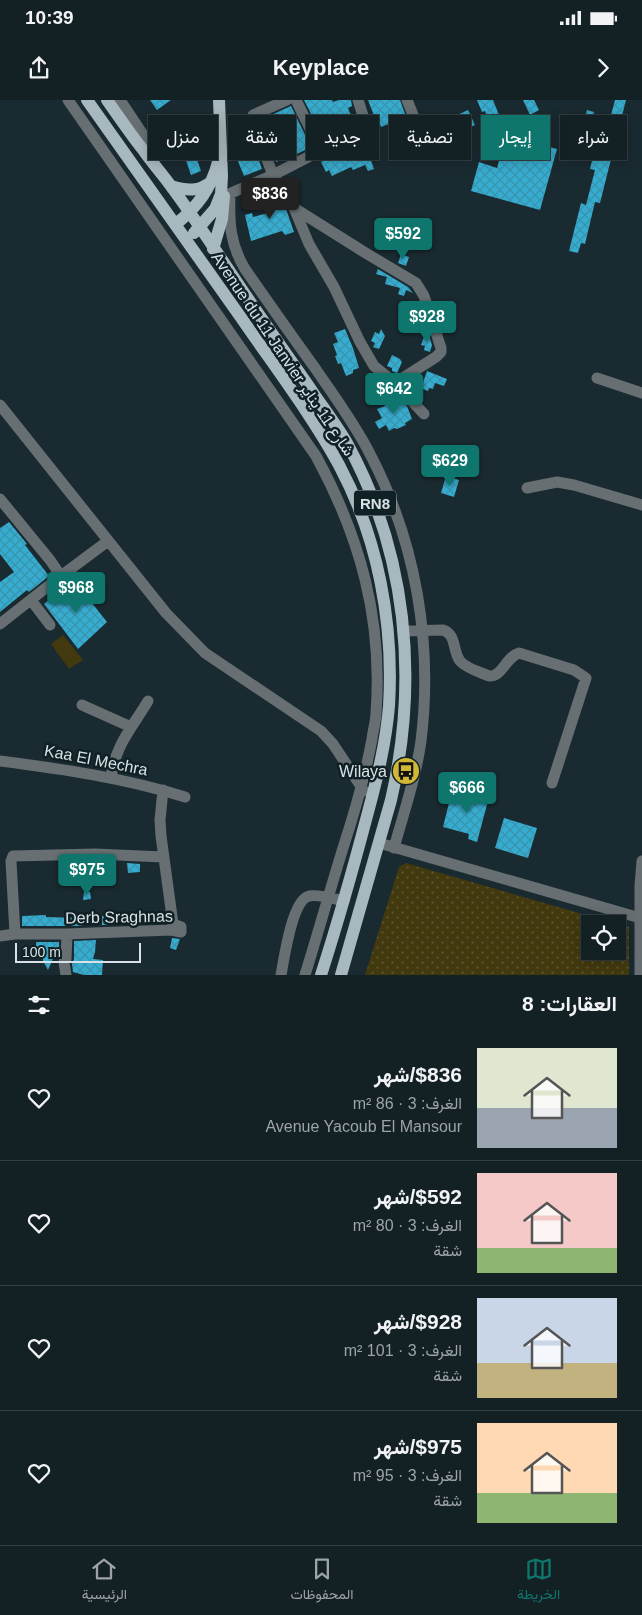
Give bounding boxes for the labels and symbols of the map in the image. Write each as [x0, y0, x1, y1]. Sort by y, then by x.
pin: $836 [240, 178, 300, 220]
pin: $592 [373, 218, 433, 260]
street label: Avenue du 11 Janvier شارع 11 يناير [206, 249, 358, 461]
pin: $928 [397, 300, 457, 343]
pin: $642 [364, 372, 424, 415]
pin: $629 [420, 444, 480, 487]
road number: RN8 [354, 490, 396, 516]
pin: $968 [46, 572, 106, 614]
street label: Kaa El Mechra [43, 742, 149, 778]
bus stop icon: Wilaya [391, 756, 421, 786]
place label: Wilaya [339, 763, 387, 780]
pin: $666 [437, 772, 497, 814]
pin: $975 [57, 854, 117, 896]
street label: Derb Sraghnas [65, 908, 173, 926]
scale bar [15, 940, 141, 963]

